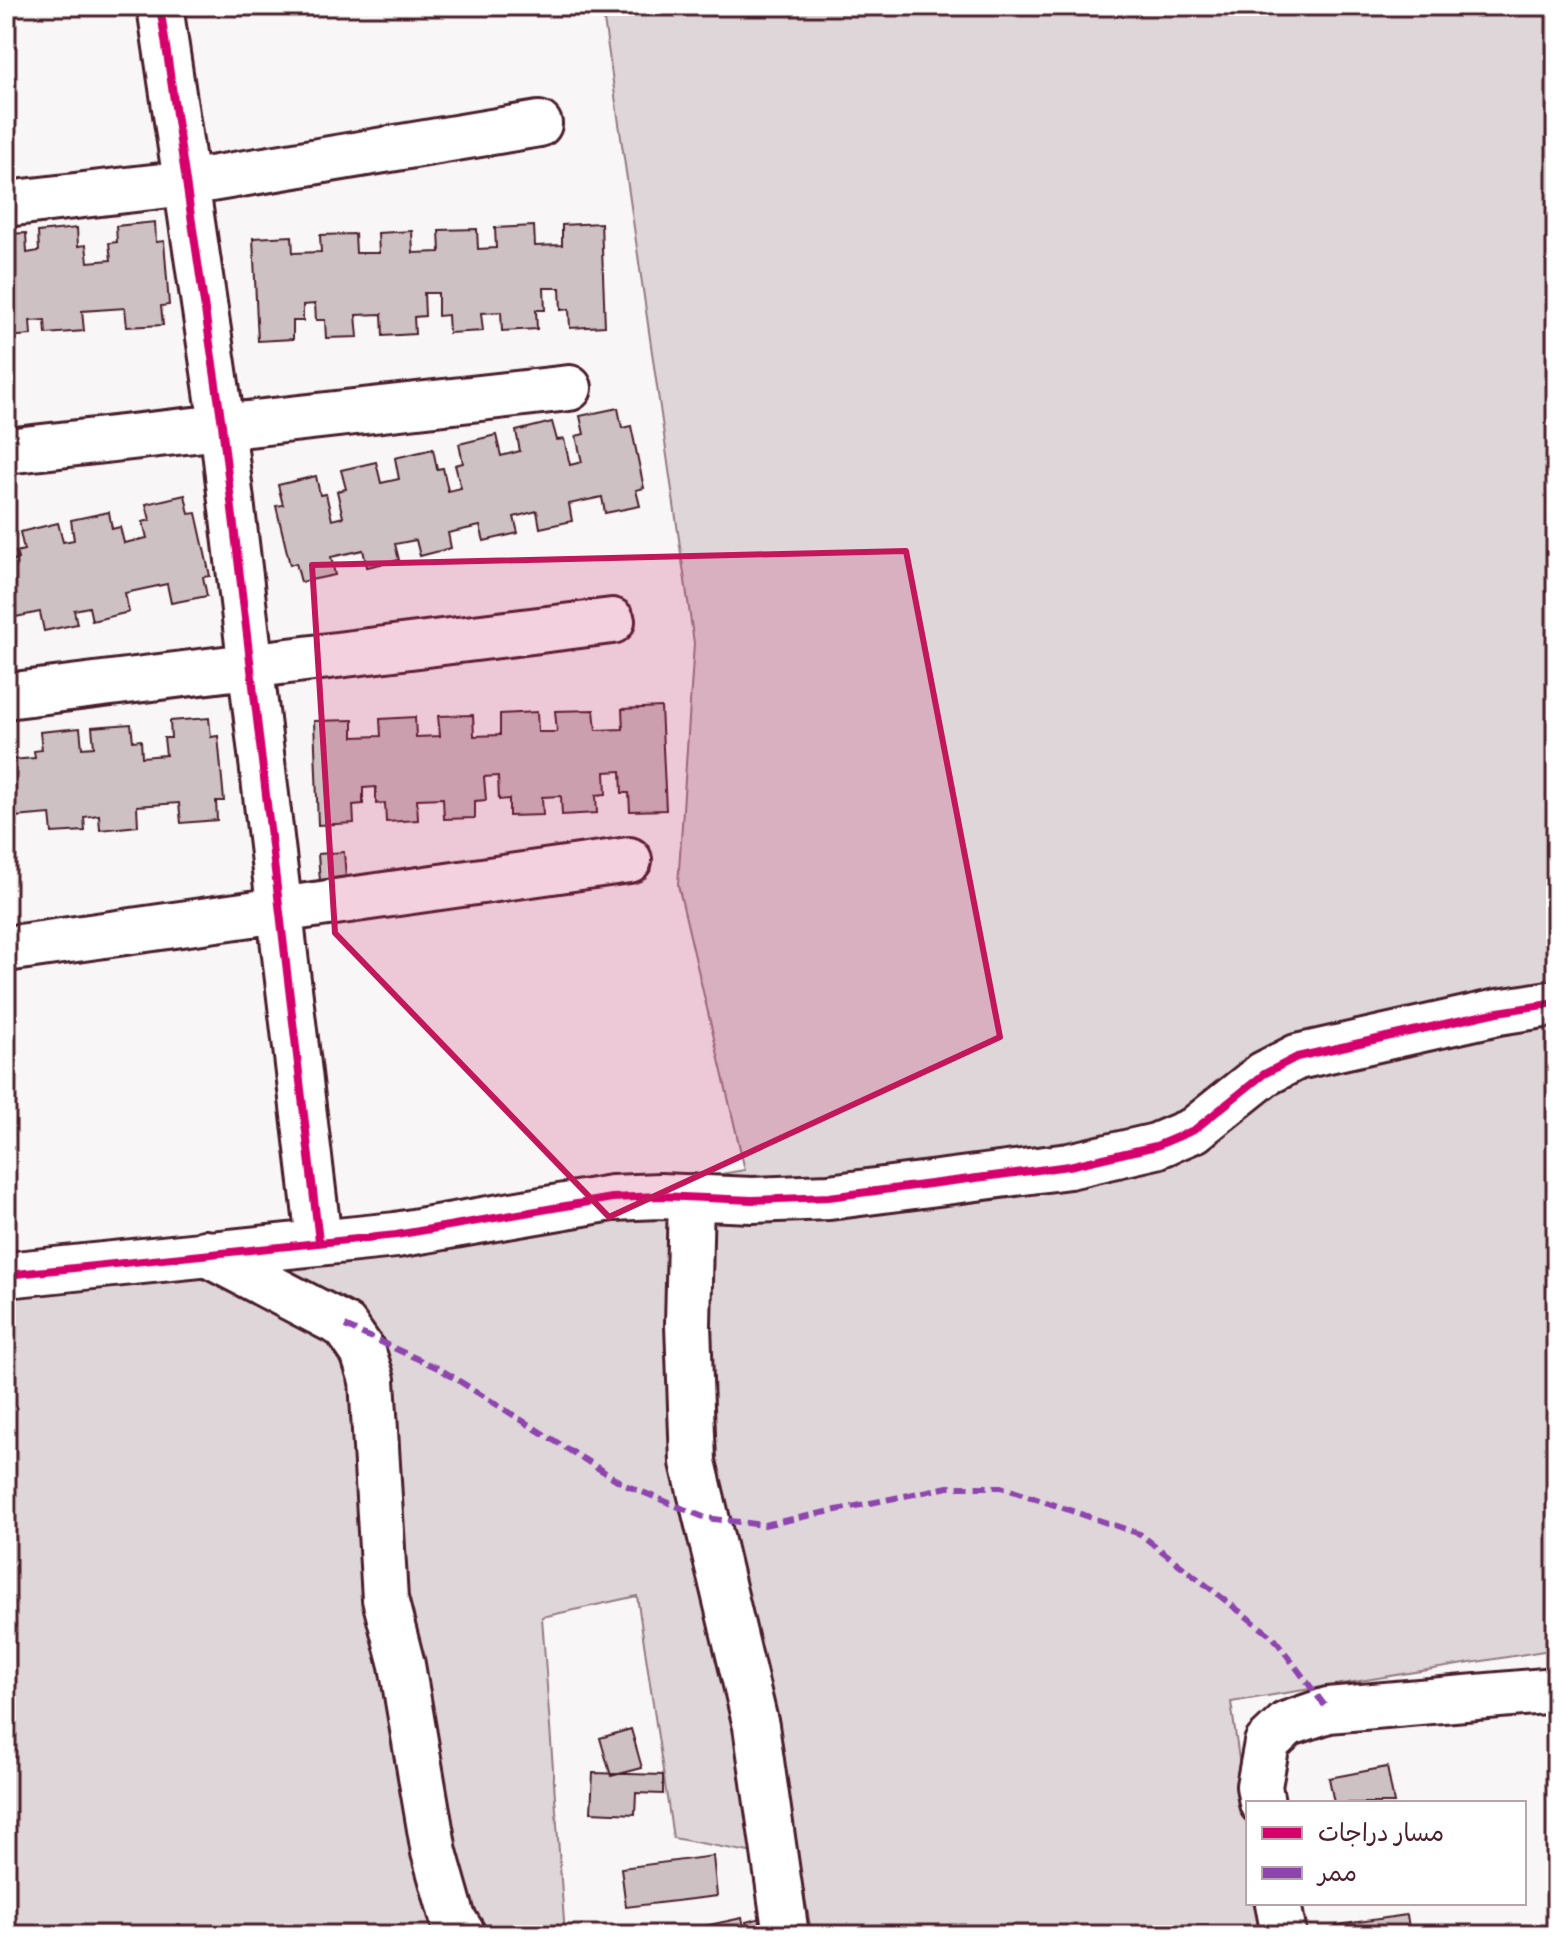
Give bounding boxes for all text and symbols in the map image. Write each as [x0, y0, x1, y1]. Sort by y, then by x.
legend [1246, 1801, 1526, 1905]
text: مسار دراجات [1318, 1822, 1444, 1851]
text: ممر [1316, 1862, 1357, 1891]

